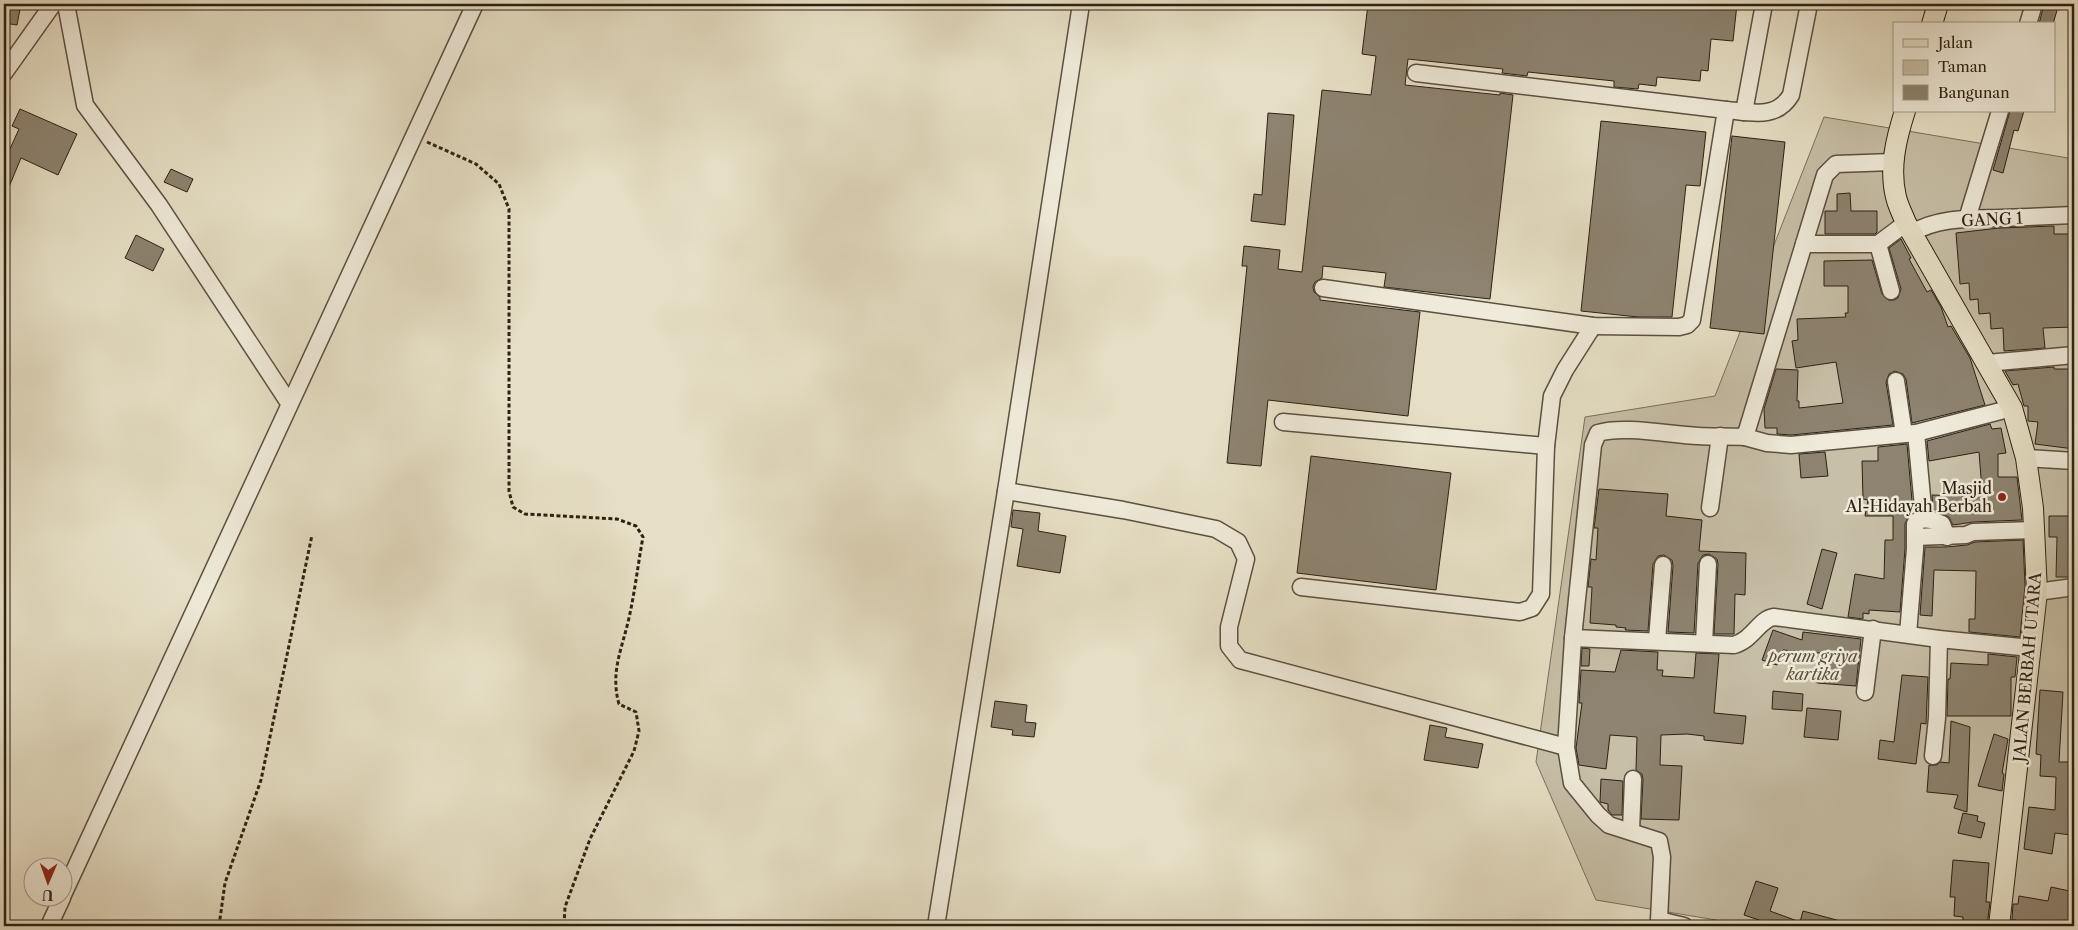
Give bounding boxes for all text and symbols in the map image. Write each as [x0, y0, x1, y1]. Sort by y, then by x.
legend [1893, 22, 2056, 112]
text: Jalan [1936, 33, 1973, 52]
text: Taman [1938, 57, 1988, 76]
text: Bangunan [1938, 83, 2010, 102]
street label: GANG 1 [1961, 207, 2023, 231]
place label: Masjid Al-Hidayah Berbah [1845, 478, 1992, 516]
marker: Masjid Al-Hidayah Berbah [1996, 491, 2008, 503]
street label: JALAN BERBAH UTARA [2008, 570, 2045, 766]
park label: perum griya kartika [1764, 646, 1858, 684]
north arrow [22, 858, 72, 908]
text: U [41, 886, 54, 904]

